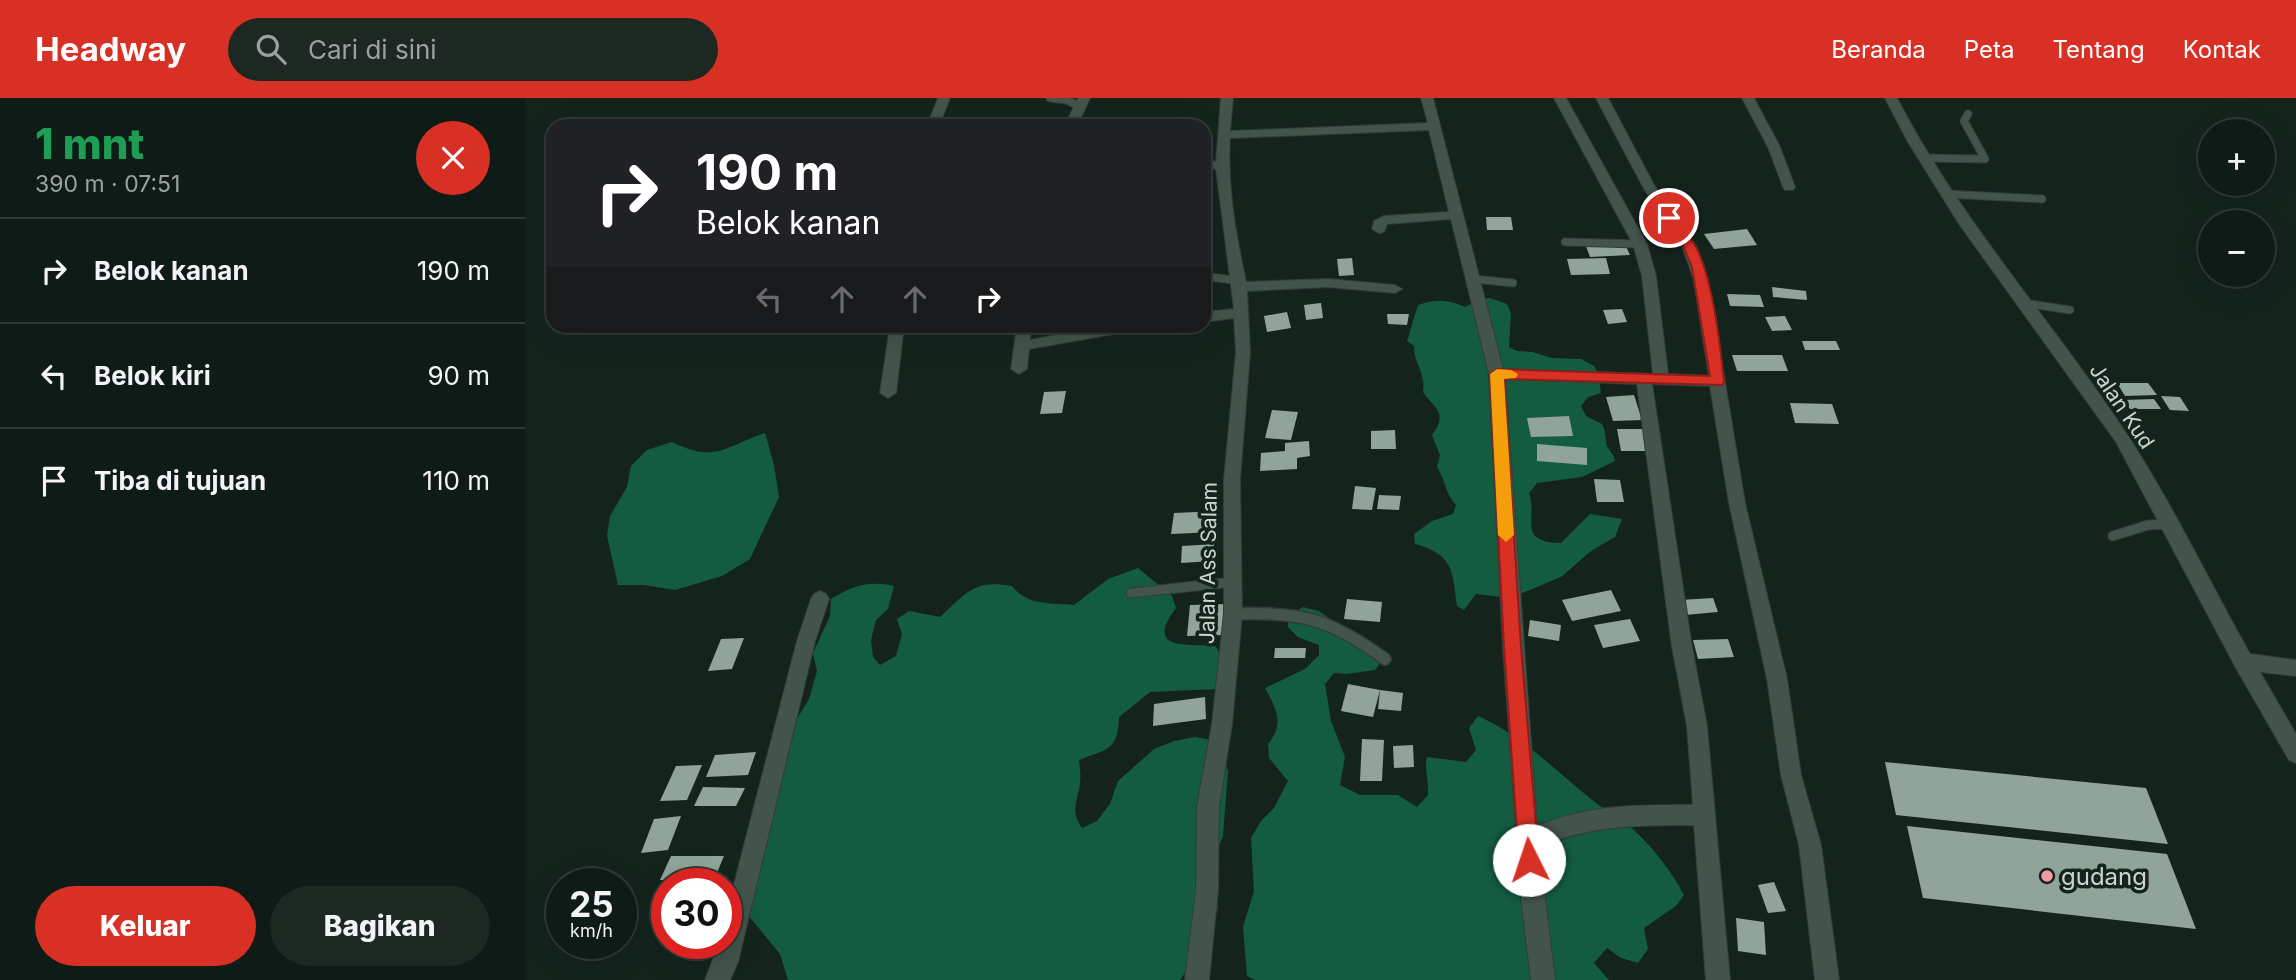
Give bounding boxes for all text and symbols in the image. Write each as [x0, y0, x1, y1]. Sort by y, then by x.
search box [228, 18, 718, 81]
text: Headway [35, 29, 186, 69]
icon: search [252, 30, 290, 68]
text: Cari di sini [308, 34, 437, 65]
text: Beranda [1831, 35, 1926, 64]
text: Peta [1964, 35, 2014, 64]
text: Tentang [2052, 35, 2145, 64]
text: Kontak [2183, 35, 2261, 64]
text: 1 mnt [35, 118, 144, 169]
map controls [2198, 119, 2275, 287]
button: + [2198, 119, 2275, 196]
button: close [416, 121, 490, 195]
text: 190 m [696, 143, 838, 202]
icon: right [581, 147, 672, 238]
text: 390 m · 07:51 [35, 170, 180, 198]
pin [1639, 188, 1699, 248]
icon: arrive [1650, 199, 1688, 237]
text: Belok kanan [696, 203, 880, 242]
button: − [2198, 210, 2275, 287]
icon: right [35, 252, 73, 290]
text: Belok kanan [94, 255, 249, 286]
text: 190 m [417, 255, 490, 286]
icon: left [750, 280, 788, 318]
icon: ahead [823, 280, 861, 318]
icon: ahead [896, 280, 934, 318]
icon: right [969, 280, 1007, 318]
icon: left [35, 357, 73, 395]
street label: Jalan Kud [2084, 359, 2160, 453]
text: Belok kiri [94, 360, 211, 391]
text: 90 m [427, 360, 490, 391]
icon: arrive [35, 462, 73, 500]
text: Tiba di tujuan [94, 465, 266, 496]
text: 110 m [422, 465, 490, 496]
street label: Jalan Ass Salam [1194, 482, 1222, 644]
position arrow [1492, 823, 1566, 897]
place label: gudang [2061, 862, 2147, 891]
speed limit sign: 30 [651, 868, 742, 959]
marker: gudang [2039, 868, 2055, 884]
text: 25 [569, 883, 614, 925]
button: Keluar [35, 886, 256, 966]
button: Bagikan [270, 886, 490, 966]
text: km/h [570, 920, 613, 941]

